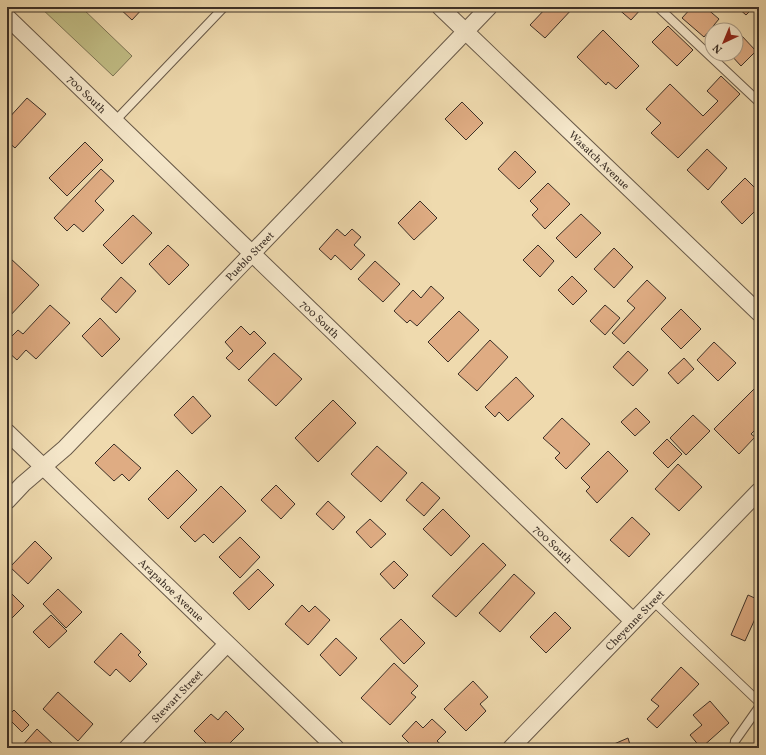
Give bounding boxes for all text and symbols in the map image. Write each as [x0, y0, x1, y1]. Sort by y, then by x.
north arrow [704, 22, 744, 62]
text: N [710, 40, 726, 56]
street label: 700 South [63, 73, 109, 118]
street label: Wasatch Avenue [565, 128, 632, 194]
street label: Pueblo Street [223, 229, 278, 285]
street label: 700 South [296, 298, 342, 343]
street label: 700 South [529, 523, 575, 568]
street label: Arapahoe Avenue [134, 556, 206, 626]
street label: Cheyenne Street [603, 587, 669, 655]
street label: Stewart Street [149, 667, 207, 727]

